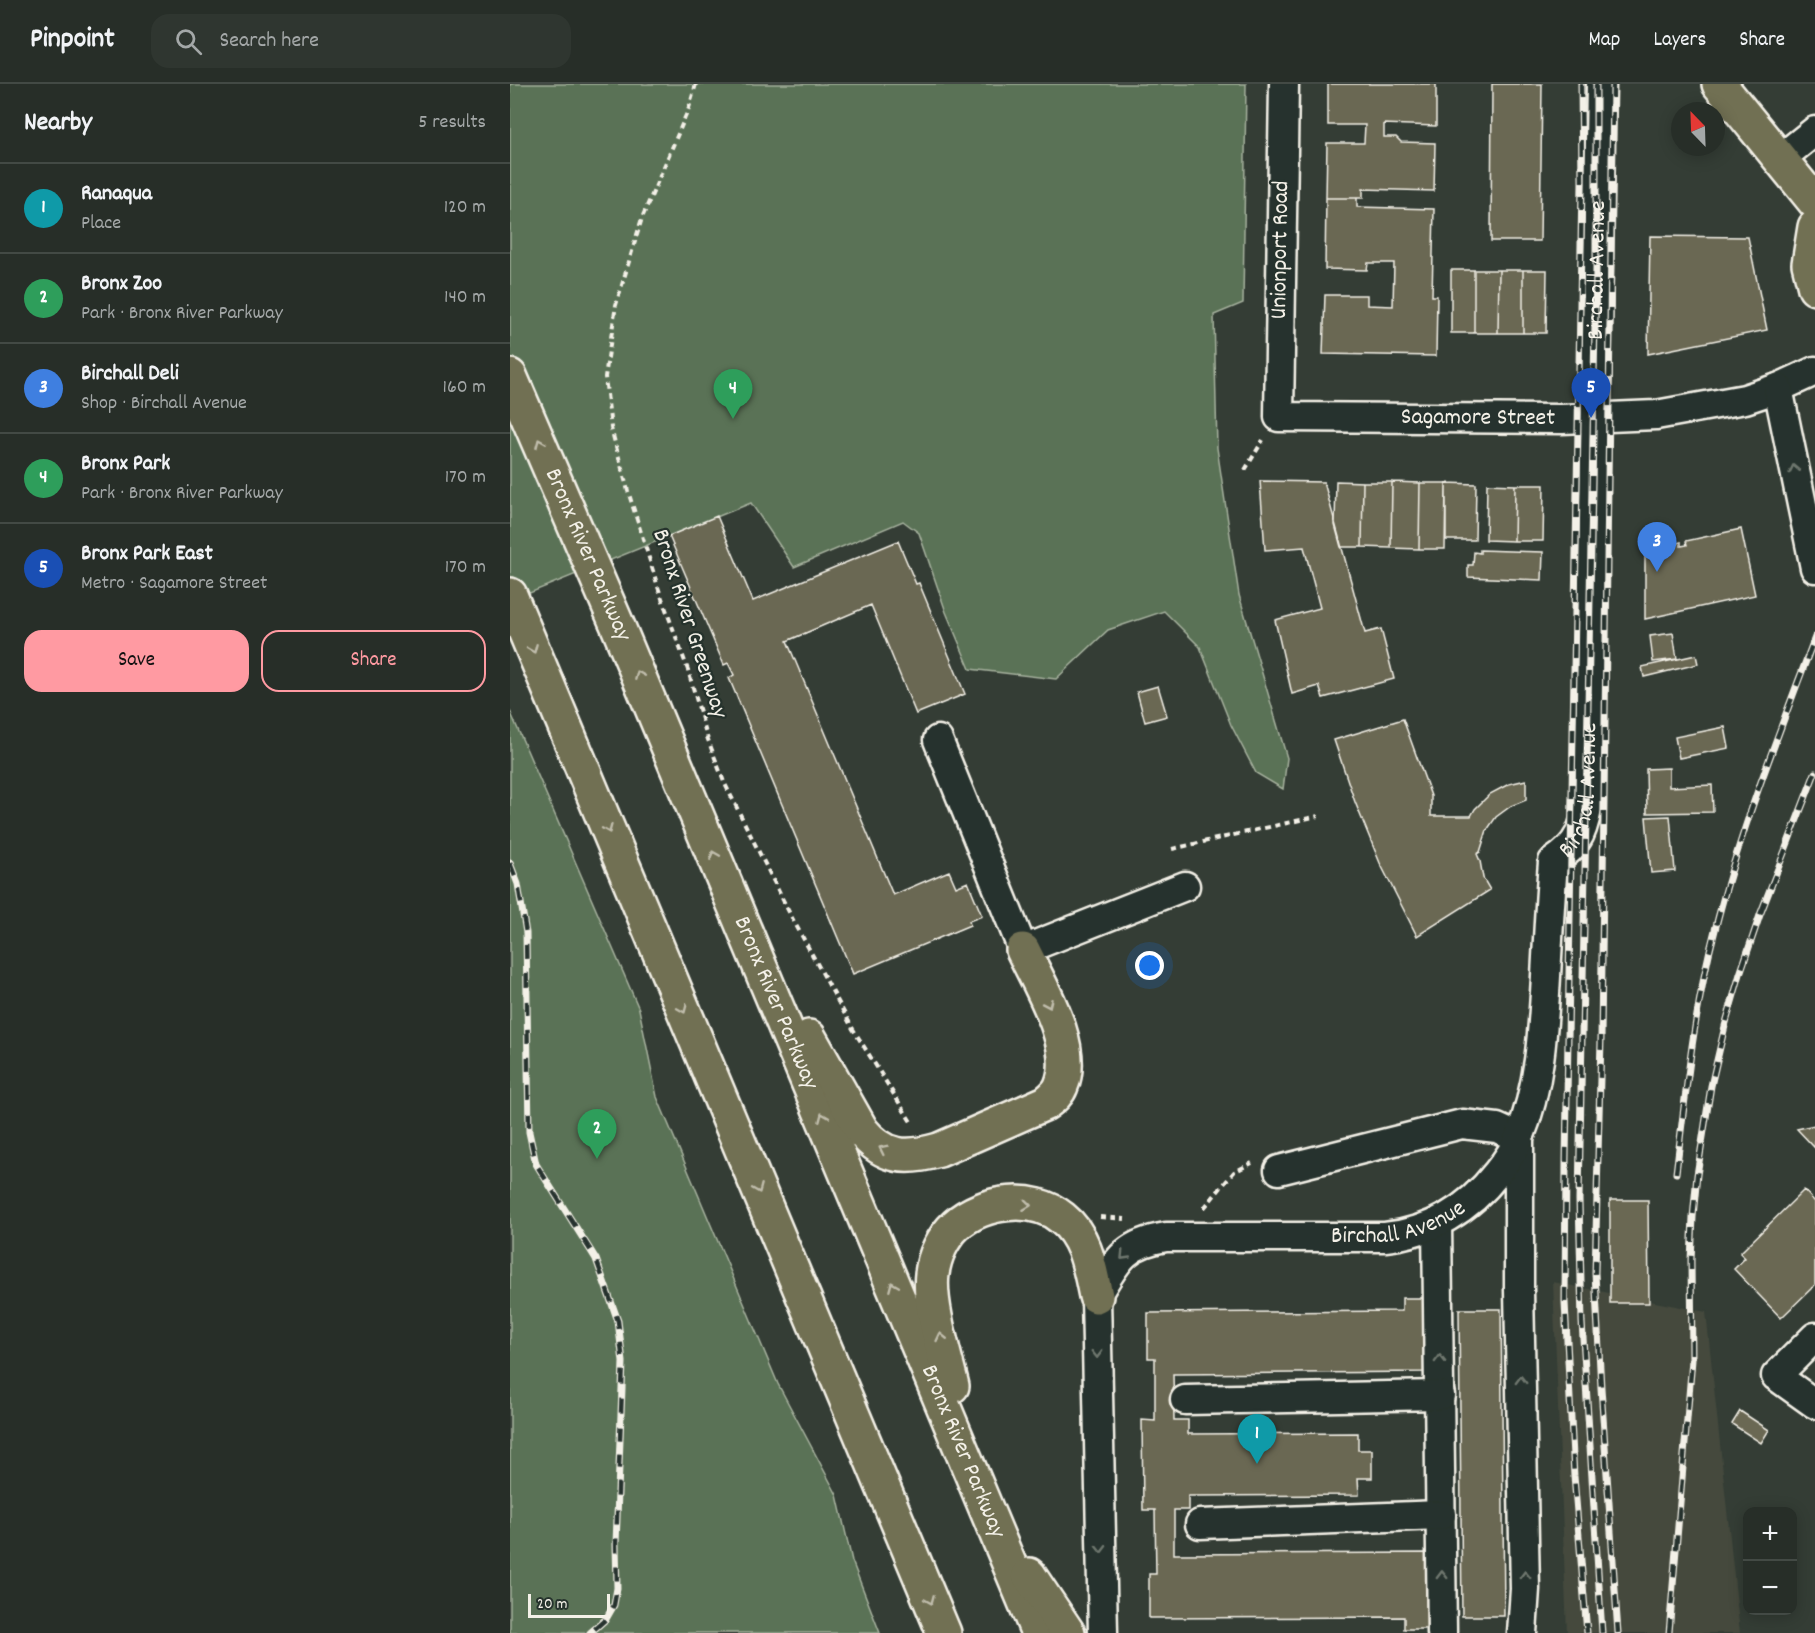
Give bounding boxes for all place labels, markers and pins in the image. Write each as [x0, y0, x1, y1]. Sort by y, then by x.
pin: 5 [1572, 368, 1610, 418]
pin: 4 [714, 370, 752, 419]
pin: 3 [1638, 522, 1676, 572]
pin: 2 [578, 1110, 616, 1159]
pin: 1 [1238, 1414, 1276, 1464]

